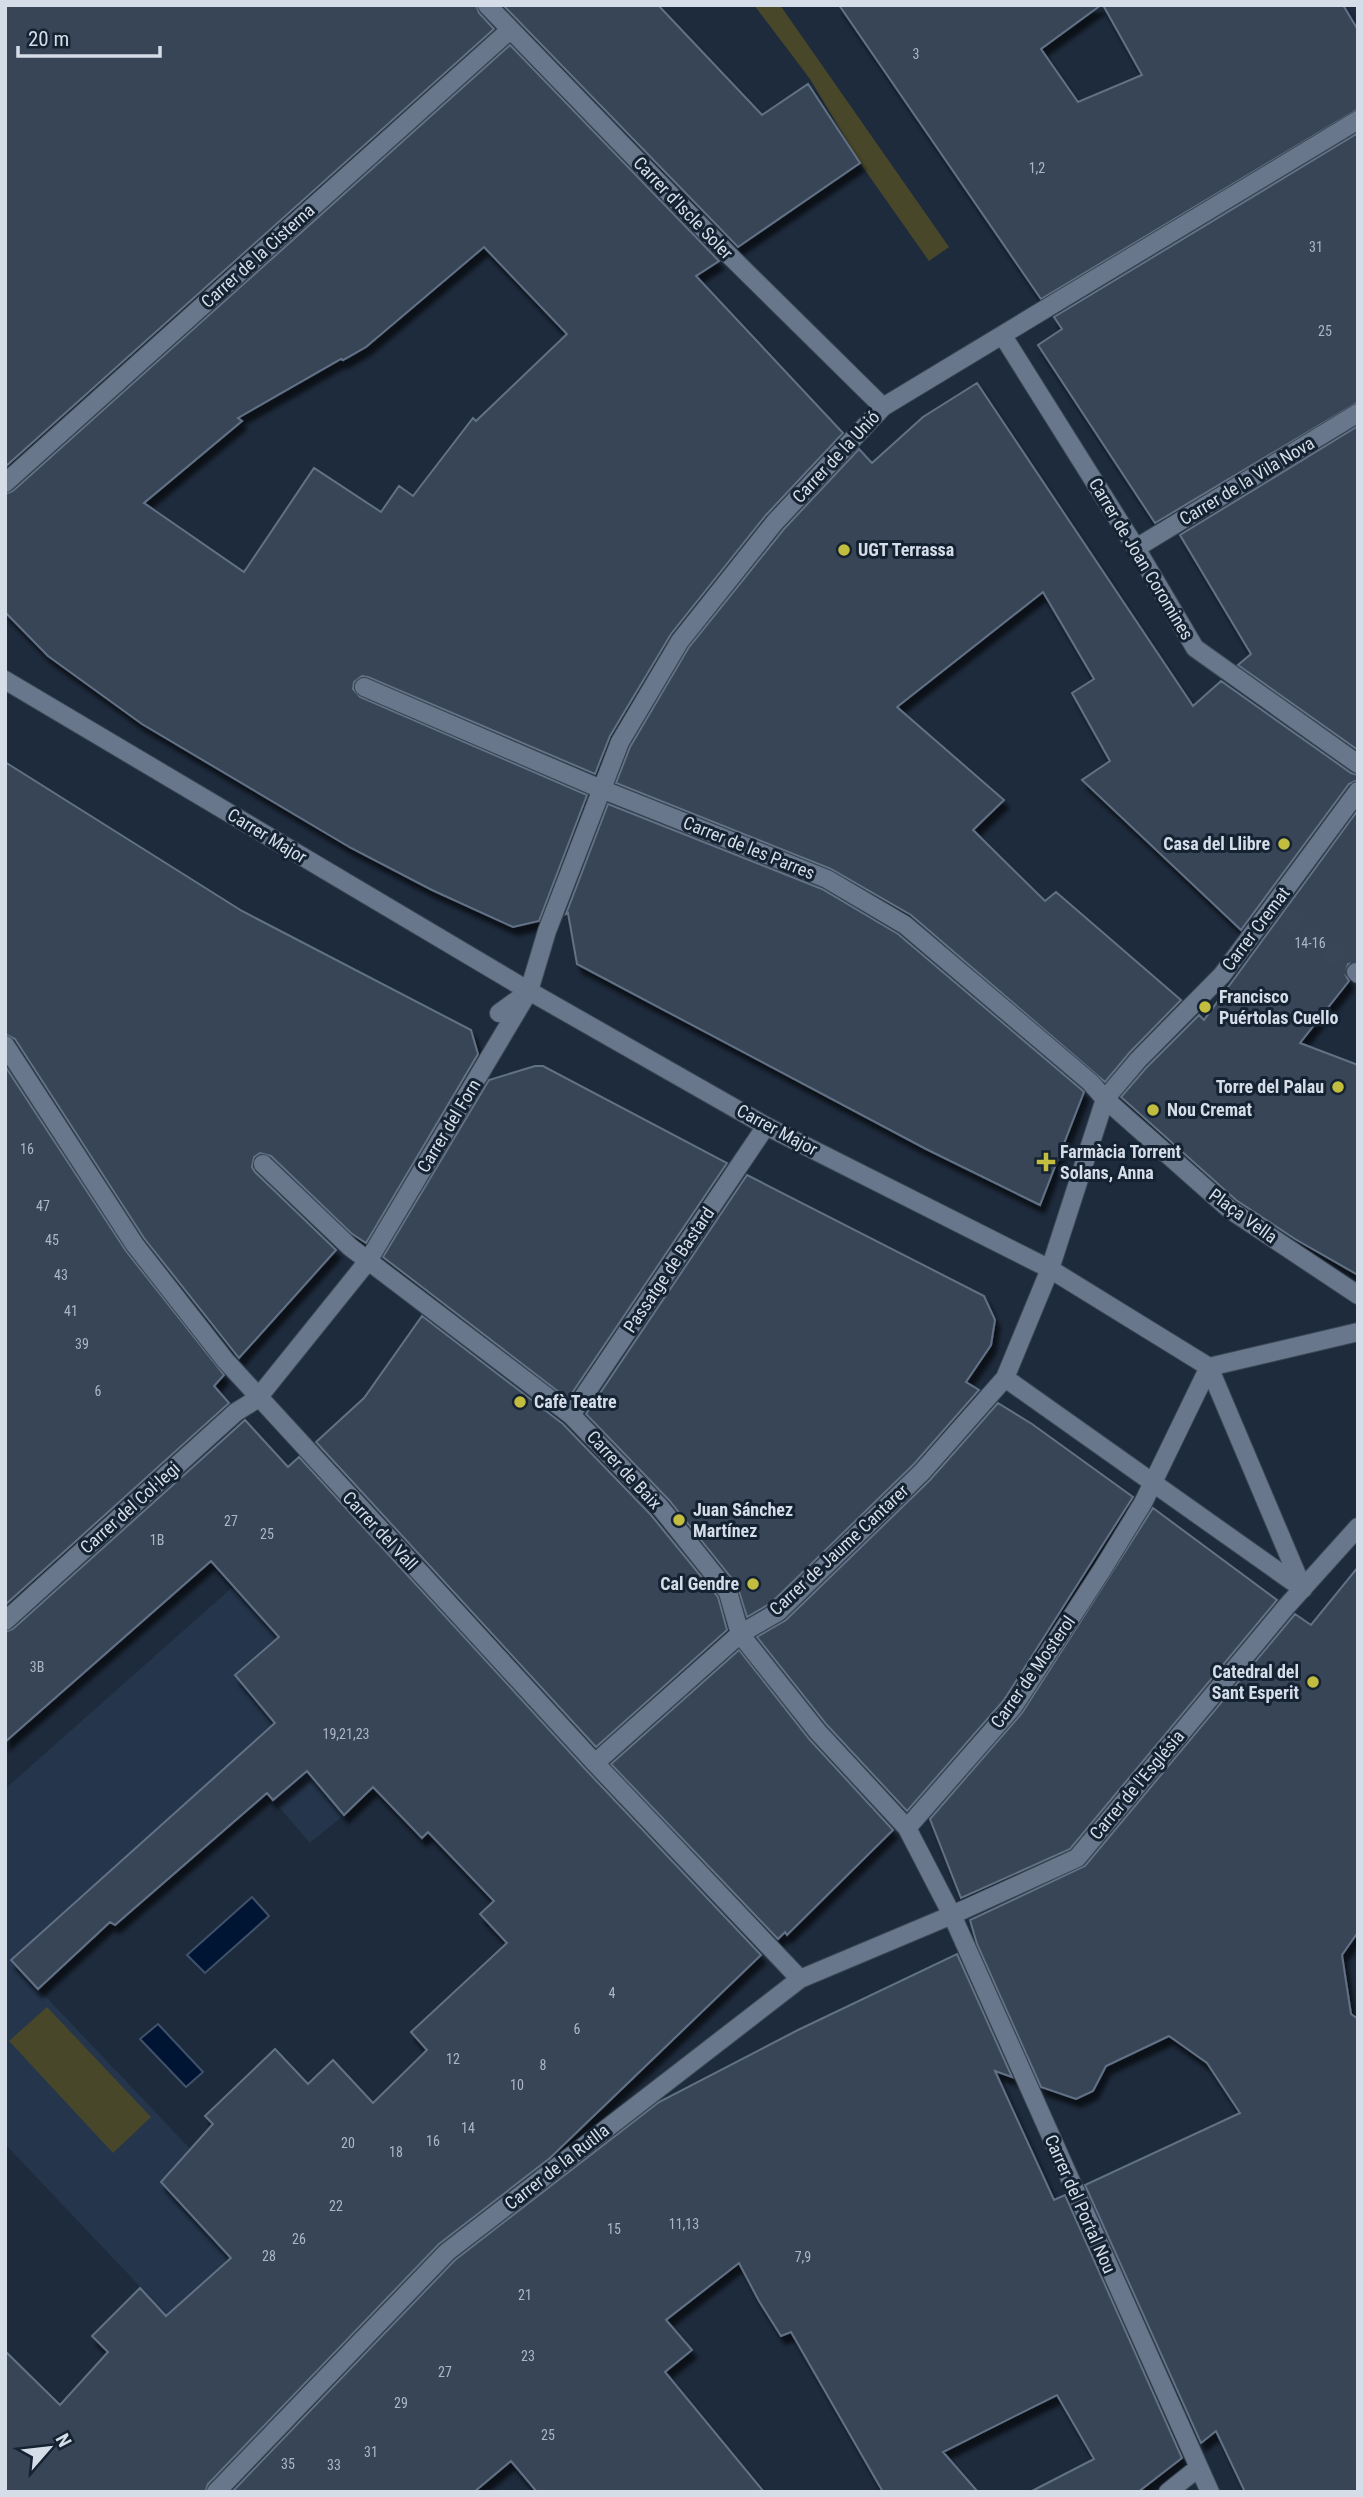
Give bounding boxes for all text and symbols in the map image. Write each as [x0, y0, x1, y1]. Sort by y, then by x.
scale bar [18, 14, 159, 58]
text: 20 m [28, 27, 69, 51]
house number: 3 [913, 46, 919, 62]
street label: Carrer d'Iscle Soler [629, 152, 738, 263]
house number: 1,2 [1029, 160, 1045, 176]
street label: Carrer de la Cisterna [197, 199, 319, 312]
house number: 31 [1309, 239, 1323, 255]
house number: 25 [1318, 323, 1332, 339]
street label: Carrer de la Unió [788, 406, 884, 507]
street label: Carrer de la Vila Nova [1176, 432, 1318, 529]
street label: Carrer de Joan Coromines [1085, 474, 1198, 643]
place label: UGT Terrassa [858, 539, 954, 560]
marker: UGT Terrassa [836, 542, 852, 558]
street label: Carrer Major [224, 804, 311, 868]
street label: Carrer de les Parres [680, 812, 818, 884]
place label: Casa del Llibre [1163, 833, 1270, 854]
marker: Casa del Llibre [1276, 836, 1292, 852]
street label: Carrer Cremat [1217, 883, 1294, 975]
house number: 14-16 [1294, 935, 1326, 951]
place label: Francisco Puértolas Cuello [1219, 986, 1338, 1028]
marker: Francisco Puértolas Cuello [1197, 999, 1213, 1015]
street label: Carrer del Forn [413, 1075, 485, 1176]
place label: Torre del Palau [1216, 1076, 1324, 1097]
marker: Torre del Palau [1330, 1079, 1346, 1095]
place label: Nou Cremat [1167, 1099, 1252, 1120]
street label: Carrer Major [733, 1100, 822, 1160]
marker: Nou Cremat [1145, 1102, 1161, 1118]
house number: 16 [20, 1141, 34, 1157]
place label: Farmàcia Torrent Solans, Anna [1060, 1141, 1182, 1183]
marker: Farmàcia Torrent Solans, Anna [1038, 1154, 1054, 1170]
street label: Plaça Vella [1205, 1184, 1281, 1247]
house number: 47 [36, 1198, 50, 1214]
street label: Passatge de Bastard [619, 1203, 718, 1336]
house number: 45 [45, 1232, 59, 1248]
house number: 43 [54, 1267, 68, 1283]
house number: 41 [64, 1303, 78, 1319]
house number: 39 [75, 1336, 89, 1352]
house number: 6 [95, 1383, 102, 1399]
place label: Cafè Teatre [534, 1391, 617, 1412]
marker: Cafè Teatre [512, 1394, 528, 1410]
street label: Carrer de Baix [583, 1426, 666, 1513]
street label: Carrer del Col·legi [76, 1457, 184, 1558]
street label: Carrer de Jaume Cantarer [765, 1480, 913, 1619]
street label: Carrer del Vall [339, 1487, 422, 1574]
place label: Juan Sánchez Martínez [693, 1499, 793, 1541]
marker: Juan Sánchez Martínez [671, 1512, 687, 1528]
house number: 27 [224, 1513, 238, 1529]
house number: 25 [260, 1526, 274, 1542]
house number: 1B [150, 1532, 164, 1548]
place label: Cal Gendre [660, 1573, 739, 1594]
marker: Cal Gendre [745, 1576, 761, 1592]
street label: Carrer de Mosterol [986, 1612, 1079, 1732]
house number: 3B [30, 1659, 44, 1675]
place label: Catedral del Sant Esperit [1212, 1661, 1299, 1703]
marker: Catedral del Sant Esperit [1305, 1674, 1321, 1690]
house number: 19,21,23 [323, 1726, 369, 1742]
street label: Carrer de l'Església [1085, 1726, 1188, 1844]
house number: 4 [609, 1985, 616, 2001]
house number: 6 [574, 2021, 581, 2037]
house number: 12 [446, 2051, 460, 2067]
house number: 8 [540, 2057, 547, 2073]
house number: 10 [510, 2077, 524, 2093]
street label: Carrer de la Rutlla [500, 2119, 613, 2214]
house number: 14 [461, 2120, 475, 2136]
street label: Carrer del Portal Nou [1041, 2131, 1120, 2276]
house number: 16 [426, 2133, 440, 2149]
house number: 20 [341, 2135, 355, 2151]
house number: 18 [389, 2144, 403, 2160]
house number: 22 [329, 2198, 343, 2214]
house number: 11,13 [669, 2216, 699, 2232]
house number: 15 [607, 2221, 621, 2237]
house number: 26 [292, 2231, 306, 2247]
house number: 28 [262, 2248, 276, 2264]
house number: 7,9 [795, 2249, 811, 2265]
house number: 21 [518, 2287, 532, 2303]
house number: 23 [521, 2348, 535, 2364]
house number: 27 [438, 2364, 452, 2380]
house number: 29 [394, 2395, 408, 2411]
north arrow [14, 2413, 84, 2483]
house number: 25 [541, 2427, 555, 2443]
text: N [51, 2430, 76, 2451]
house number: 31 [364, 2444, 378, 2460]
house number: 35 [281, 2456, 295, 2472]
house number: 33 [327, 2457, 341, 2473]

